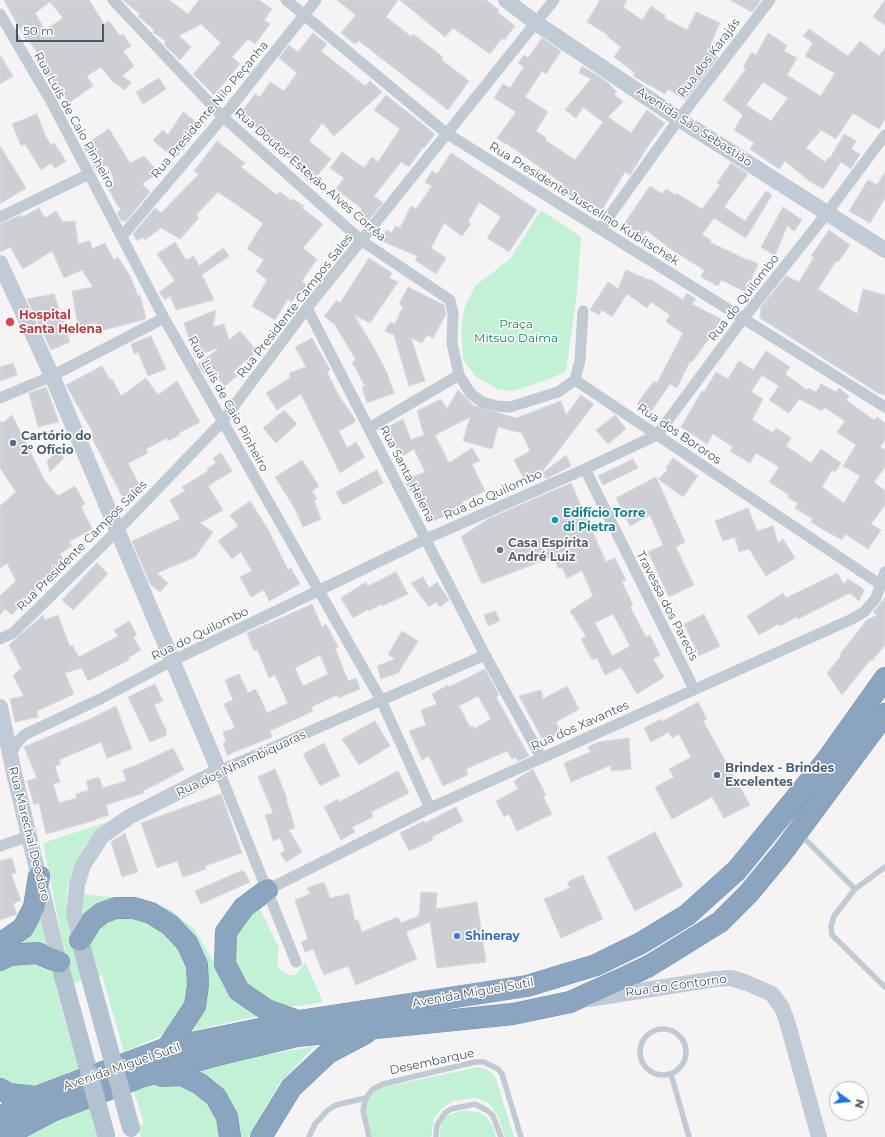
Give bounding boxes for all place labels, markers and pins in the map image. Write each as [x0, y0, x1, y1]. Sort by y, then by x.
place label: Hospital Santa Helena [19, 308, 102, 336]
marker: Hospital Santa Helena [4, 316, 16, 328]
place label: Cartório do 2º Ofício [21, 429, 91, 457]
marker: Cartório do 2º Ofício [8, 438, 18, 448]
place label: Edifício Torre di Pietra [563, 506, 645, 534]
marker: Edifício Torre di Pietra [550, 515, 560, 525]
place label: Casa Espírita André Luiz [508, 536, 589, 564]
marker: Casa Espírita André Luiz [495, 545, 505, 555]
place label: Brindex - Brindes Excelentes [725, 761, 834, 789]
marker: Brindex - Brindes Excelentes [712, 770, 722, 780]
place label: Shineray [465, 929, 520, 943]
marker: Shineray [452, 931, 462, 941]

